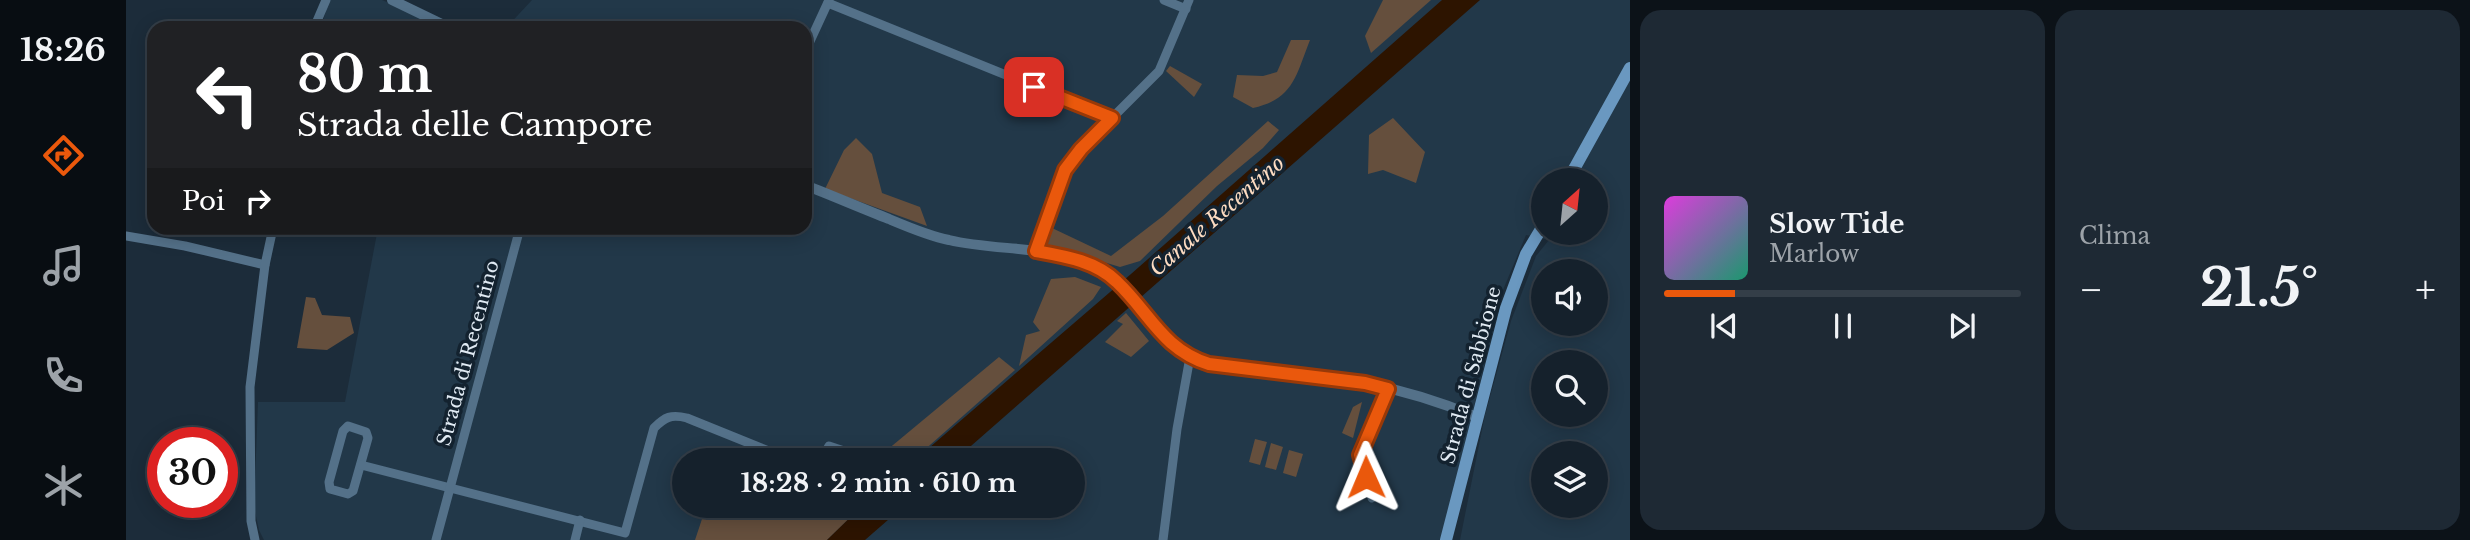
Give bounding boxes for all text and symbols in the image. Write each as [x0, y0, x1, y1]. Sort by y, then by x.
text: 18:26 [20, 30, 106, 70]
text: 80 m [297, 44, 432, 105]
icon: left [182, 49, 273, 140]
pin [1004, 57, 1064, 117]
icon: arrive [1015, 68, 1053, 106]
text: Strada delle Campore [297, 105, 653, 145]
icon: directions [39, 131, 88, 180]
water label: Canale Recentino [1144, 150, 1290, 282]
north arrow [1531, 168, 1608, 245]
map controls [1531, 168, 1608, 518]
icon: right [239, 182, 277, 220]
text: Poi [182, 185, 225, 217]
text: Slow Tide [1769, 208, 1905, 240]
text: Clima [2079, 222, 2150, 250]
text: Marlow [1769, 240, 1859, 268]
icon: music [39, 241, 88, 290]
text: 21.5° [2200, 256, 2318, 320]
street label: Strada di Recentino [432, 258, 504, 448]
button: sound [1531, 259, 1608, 336]
text: − [2079, 266, 2103, 313]
text: + [2415, 266, 2436, 313]
street label: Strada di Sabbione [1436, 284, 1506, 466]
icon: previous [1705, 307, 1743, 345]
icon: pause [1824, 307, 1862, 345]
icon: next [1943, 307, 1981, 345]
button: search [1531, 350, 1608, 427]
icon: phone [39, 351, 88, 400]
speed limit sign: 30 [147, 427, 238, 518]
position arrow [1329, 440, 1403, 514]
button: layers [1531, 441, 1608, 518]
icon: climate [39, 461, 88, 510]
text: 18:28 · 2 min · 610 m [741, 467, 1017, 499]

